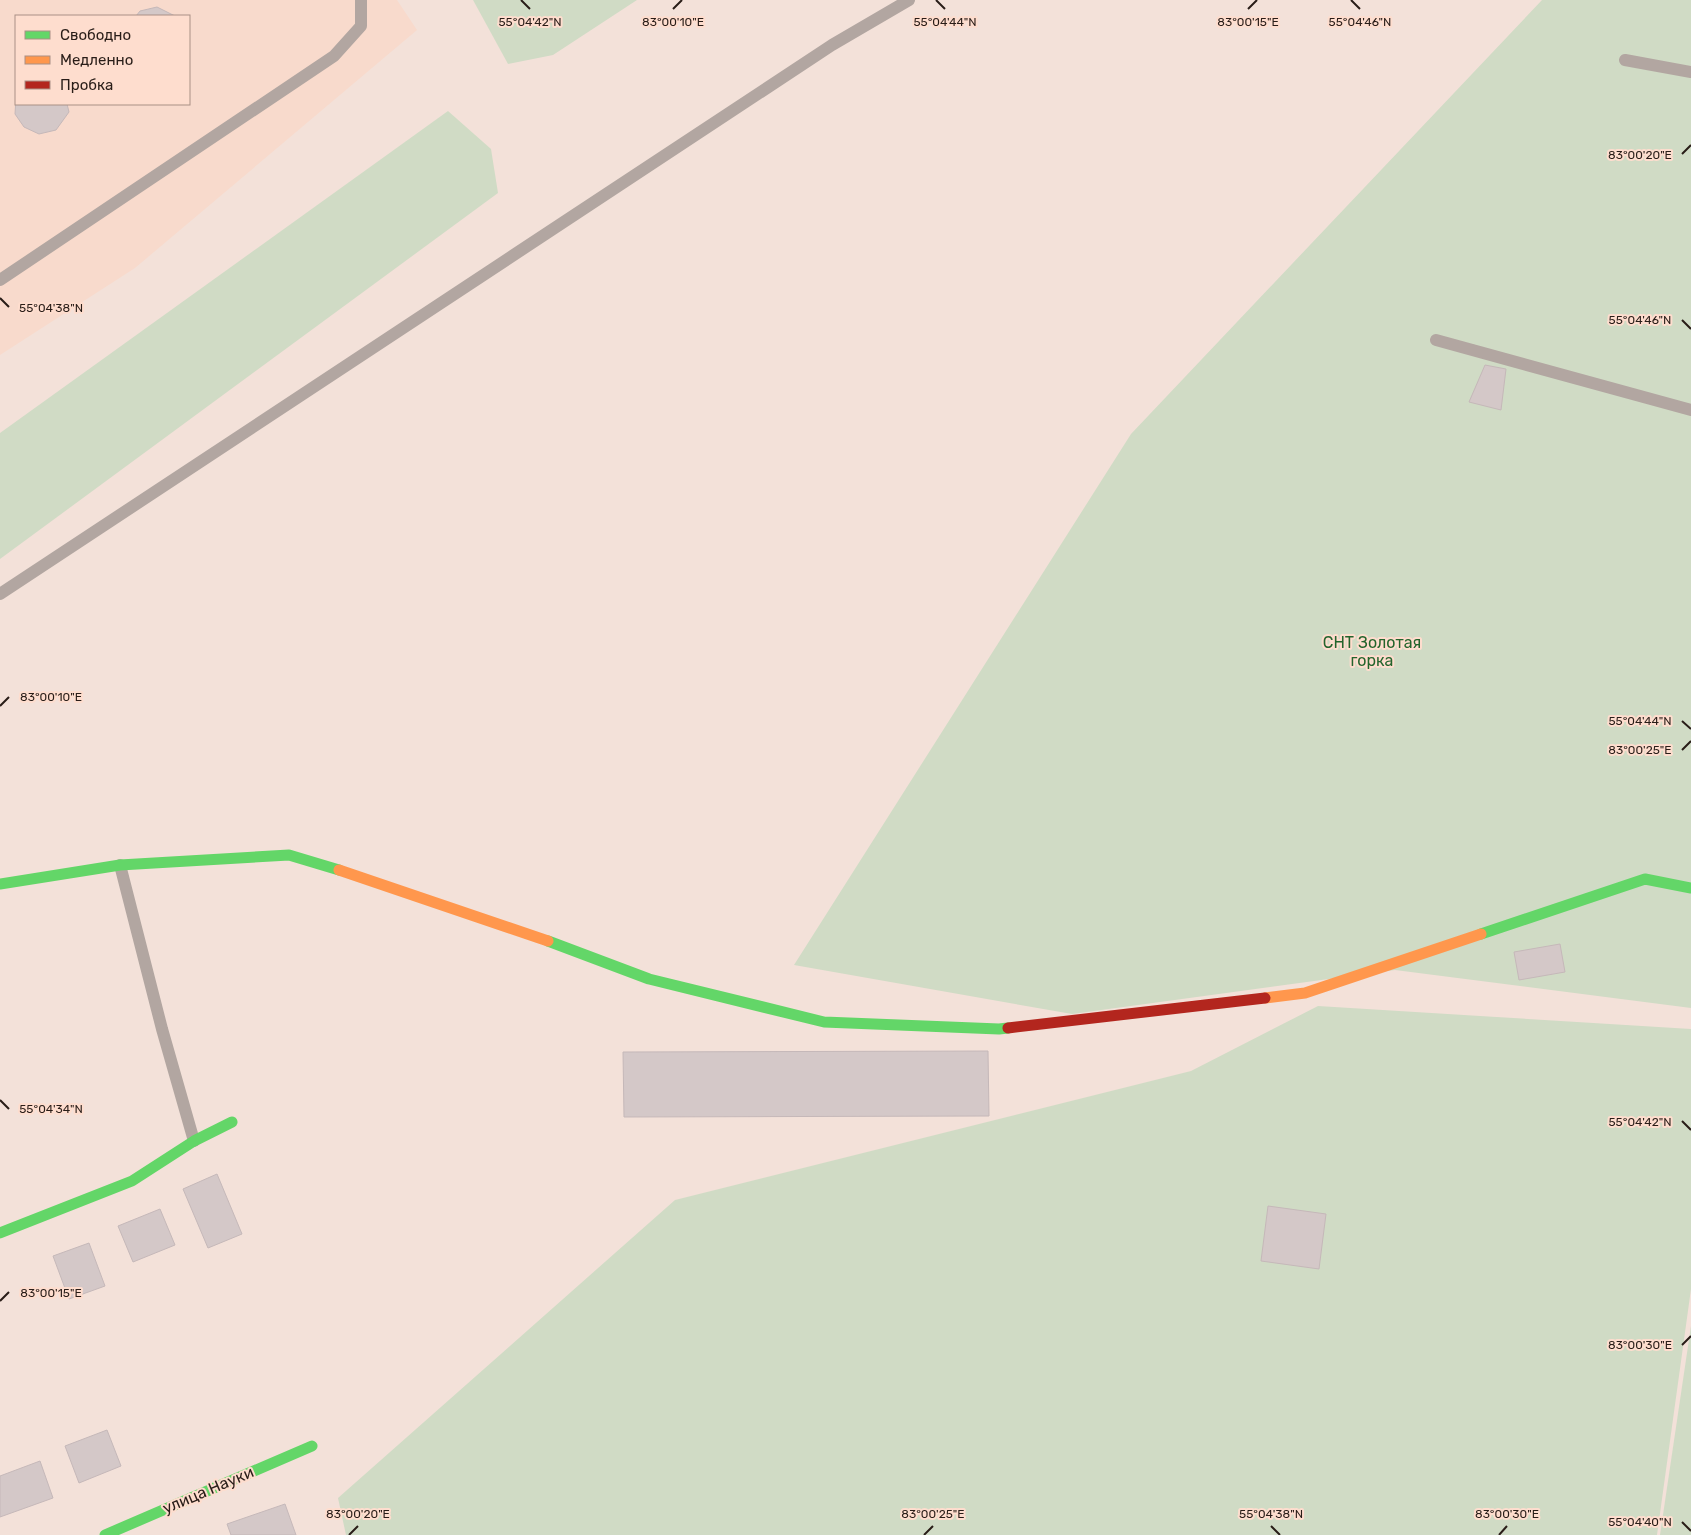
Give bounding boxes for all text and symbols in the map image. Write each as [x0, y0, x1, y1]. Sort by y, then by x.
legend [15, 15, 190, 105]
text: 55°04'42"N [498, 15, 562, 29]
text: 83°00'10"E [642, 15, 704, 29]
text: 55°04'44"N [913, 15, 977, 29]
text: 83°00'15"E [1217, 15, 1279, 29]
text: 55°04'46"N [1329, 15, 1391, 29]
text: Свободно [60, 26, 131, 44]
text: Медленно [60, 51, 133, 69]
text: Пробка [60, 76, 113, 94]
text: 83°00'20"E [1608, 148, 1672, 162]
text: 55°04'38"N [19, 301, 83, 315]
text: 55°04'46"N [1609, 313, 1671, 327]
park label: СНТ Золотая горка [1323, 633, 1421, 670]
text: 83°00'10"E [20, 690, 82, 704]
text: 55°04'44"N [1608, 714, 1672, 728]
text: 83°00'25"E [1608, 743, 1672, 757]
text: 55°04'34"N [19, 1102, 83, 1116]
text: 55°04'42"N [1608, 1115, 1672, 1129]
text: 83°00'15"E [20, 1286, 82, 1300]
text: 83°00'30"E [1608, 1338, 1672, 1352]
street label: улица Науки [160, 1462, 256, 1518]
text: 83°00'20"E [326, 1507, 390, 1521]
text: 83°00'25"E [901, 1507, 965, 1521]
text: 55°04'38"N [1239, 1507, 1303, 1521]
text: 83°00'30"E [1475, 1507, 1539, 1521]
text: 55°04'40"N [1608, 1515, 1672, 1529]

